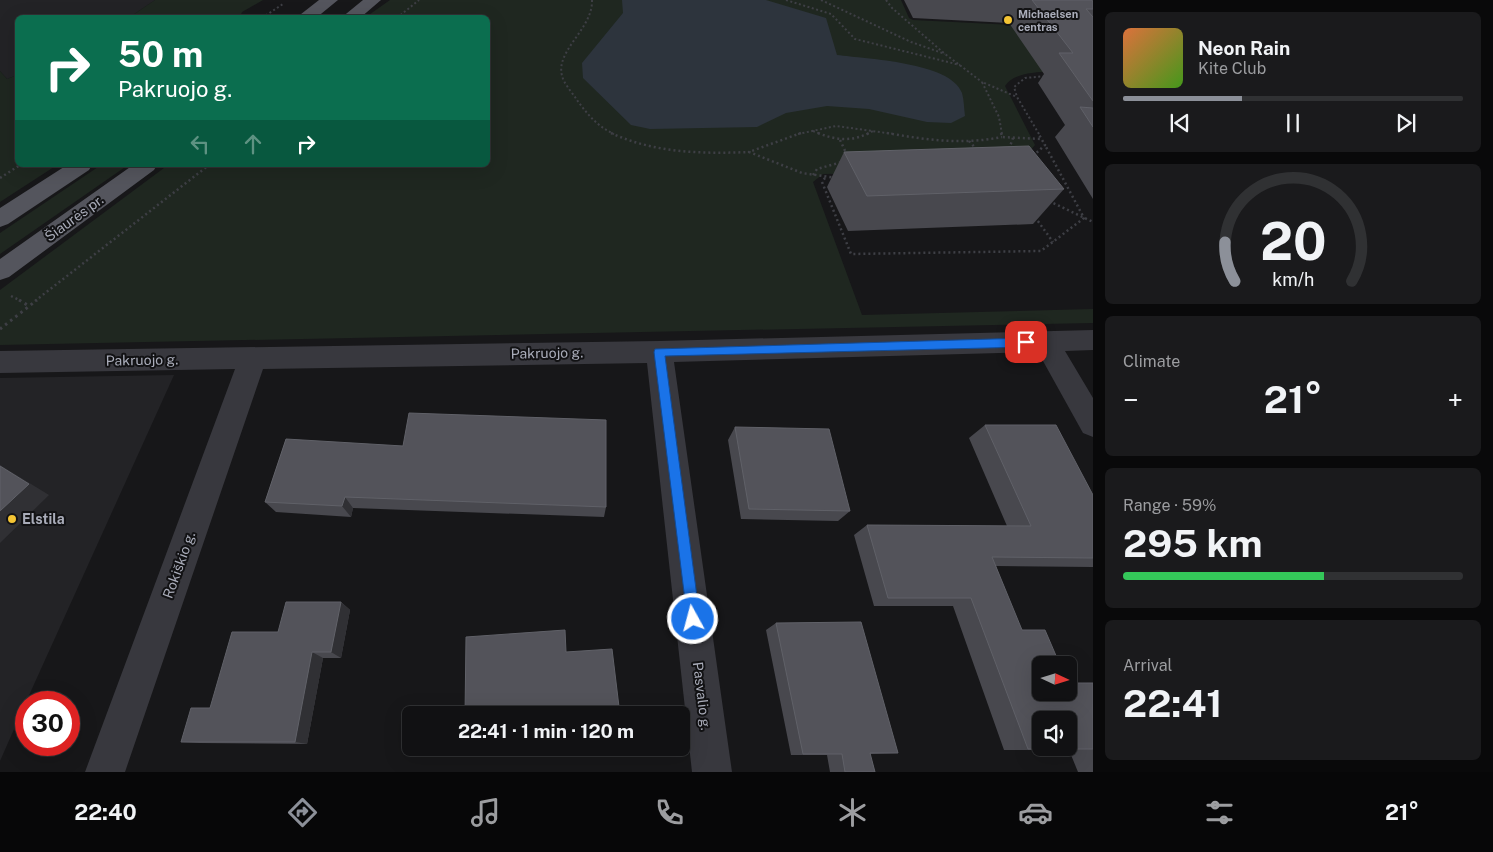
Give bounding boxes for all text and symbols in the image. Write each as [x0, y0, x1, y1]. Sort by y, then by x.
place label: Michaelsen centras [1018, 8, 1078, 33]
marker: Michaelsen centras [1002, 14, 1014, 26]
text: 50 m [118, 34, 203, 75]
icon: right [35, 35, 100, 100]
text: Neon Rain [1198, 37, 1290, 59]
text: Kite Club [1198, 59, 1266, 78]
text: Pakruojo g. [118, 76, 232, 102]
icon: previous [1166, 109, 1194, 137]
icon: pause [1279, 109, 1307, 137]
icon: next [1392, 109, 1420, 137]
icon: left [186, 130, 214, 158]
icon: ahead [239, 130, 267, 158]
icon: right [292, 130, 320, 158]
street label: Šiaurės pr. [41, 191, 106, 245]
text: 20 [1260, 211, 1326, 272]
text: km/h [1272, 269, 1314, 290]
pin [1005, 321, 1047, 363]
icon: arrive [1012, 328, 1040, 356]
street label: Pakruojo g. [511, 344, 583, 362]
street label: Pakruojo g. [106, 351, 178, 369]
text: Climate [1123, 352, 1180, 371]
text: 21° [1264, 377, 1322, 422]
text: − [1123, 383, 1139, 416]
text: + [1447, 383, 1463, 416]
text: Range · 59% [1123, 496, 1216, 515]
place label: Elstila [22, 511, 65, 527]
marker: Elstila [6, 513, 18, 525]
text: 295 km [1123, 521, 1262, 566]
street label: Rokiškio g. [160, 529, 198, 601]
position arrow [666, 592, 718, 644]
north arrow [1032, 656, 1078, 701]
map controls [1032, 656, 1077, 756]
text: Arrival [1123, 656, 1172, 675]
street label: Pasvalio g. [690, 661, 714, 731]
text: 22:41 [1123, 681, 1223, 726]
speed limit sign: 30 [15, 691, 80, 756]
button: sound [1032, 711, 1077, 756]
text: 22:41 · 1 min · 120 m [458, 720, 634, 742]
icon: directions [285, 795, 320, 830]
icon: music [468, 795, 503, 830]
icon: phone [652, 795, 687, 830]
icon: climate [835, 795, 870, 830]
icon: car [1018, 795, 1053, 830]
icon: filters [1202, 795, 1237, 830]
text: 22:40 [74, 799, 137, 825]
text: 21° [1385, 799, 1419, 825]

